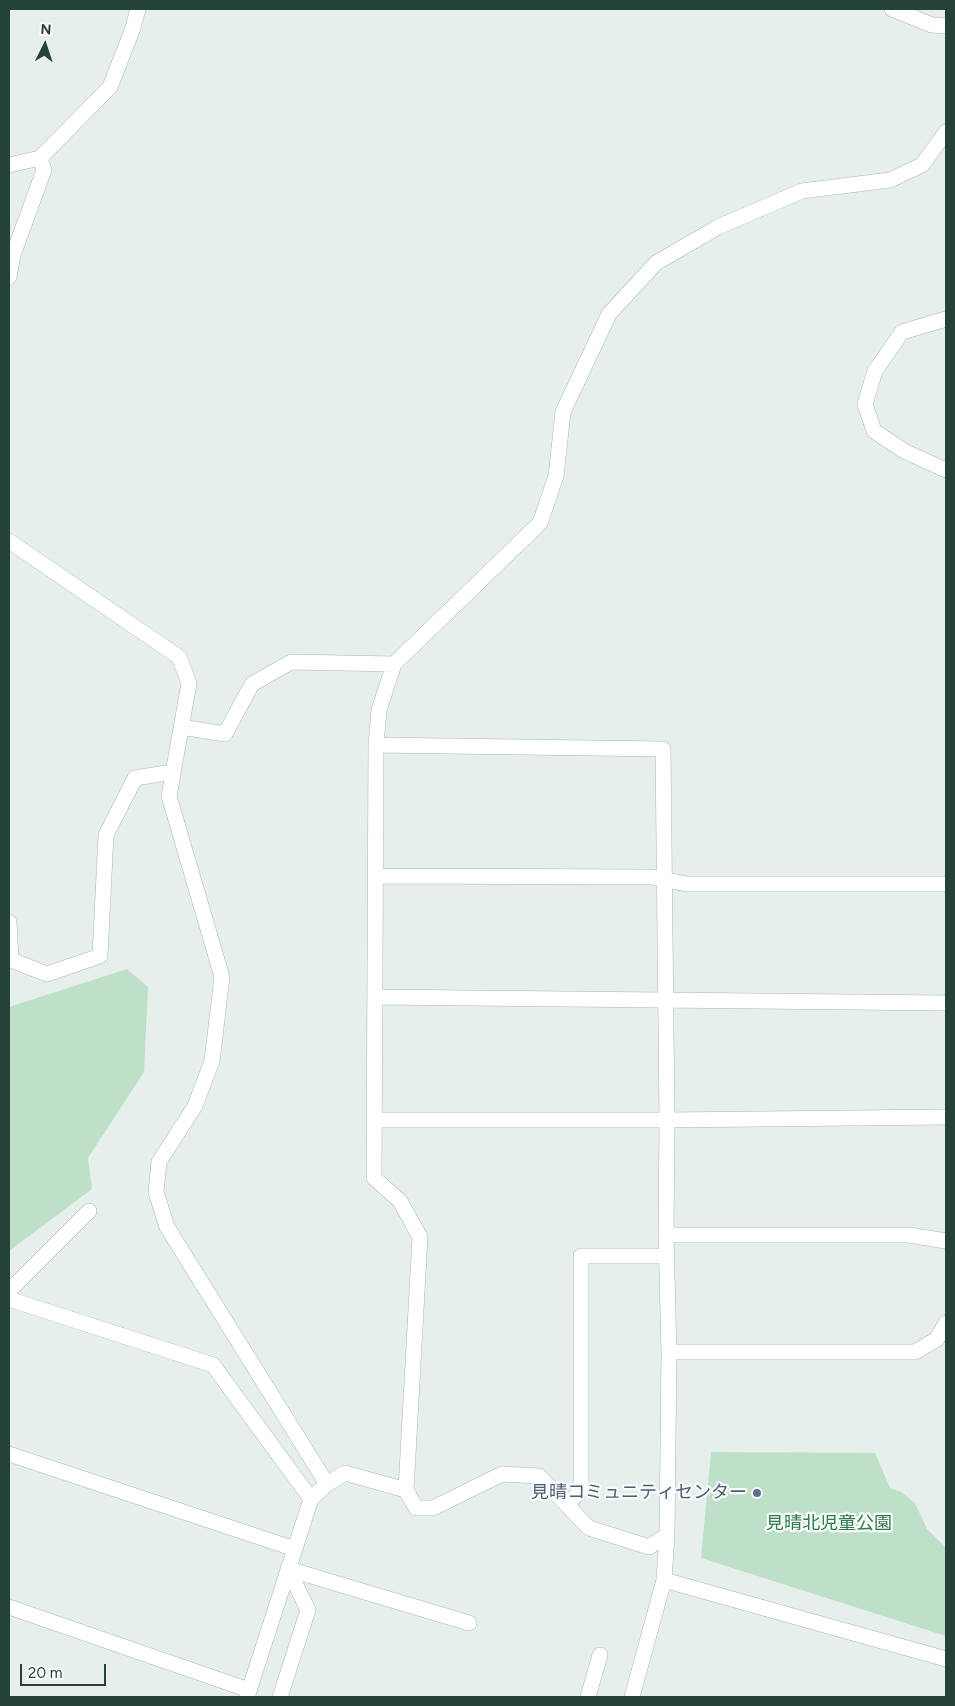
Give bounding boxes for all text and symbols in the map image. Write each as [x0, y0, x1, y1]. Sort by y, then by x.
north arrow [20, 20, 70, 70]
text: N [40, 21, 52, 38]
place label: 見晴コミュニティセンター [531, 1482, 747, 1504]
marker: 見晴コミュニティセンター [751, 1487, 763, 1499]
park label: 見晴北児童公園 [766, 1513, 892, 1535]
scale bar [22, 1654, 109, 1686]
text: 20 m [28, 1664, 62, 1682]

